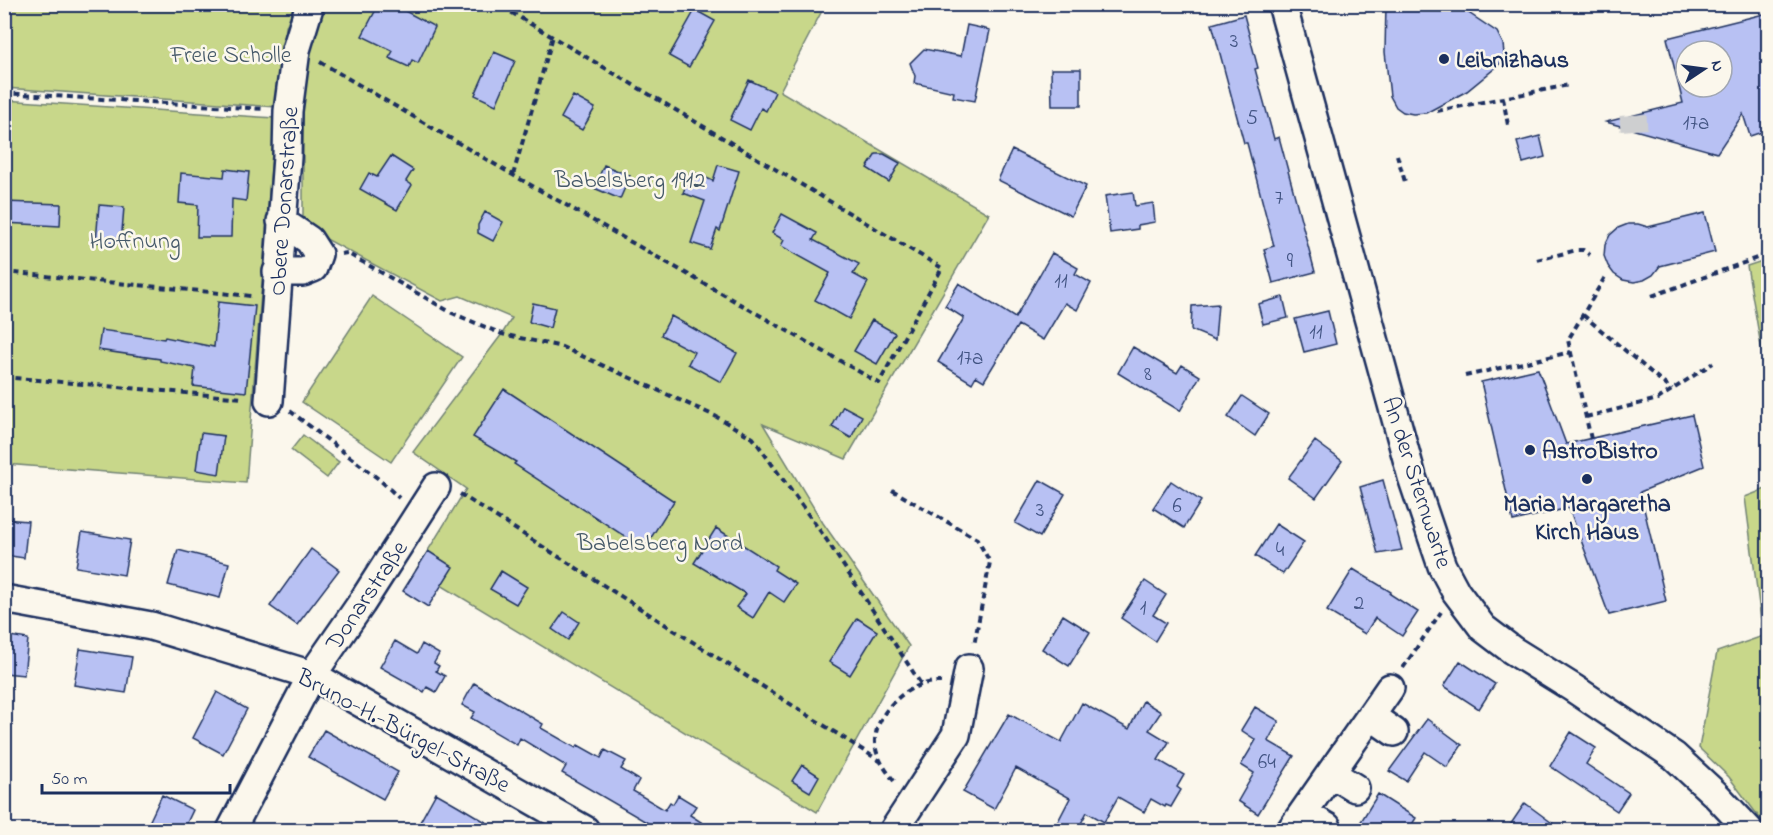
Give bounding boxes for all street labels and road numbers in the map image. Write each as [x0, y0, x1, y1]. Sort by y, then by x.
street label: Obere Donarstraße [261, 105, 310, 297]
street label: An der Sternwarte [1371, 392, 1460, 573]
street label: Donarstraße [318, 534, 418, 659]
street label: Bruno-H.-Bürgel-Straße [289, 661, 516, 803]

